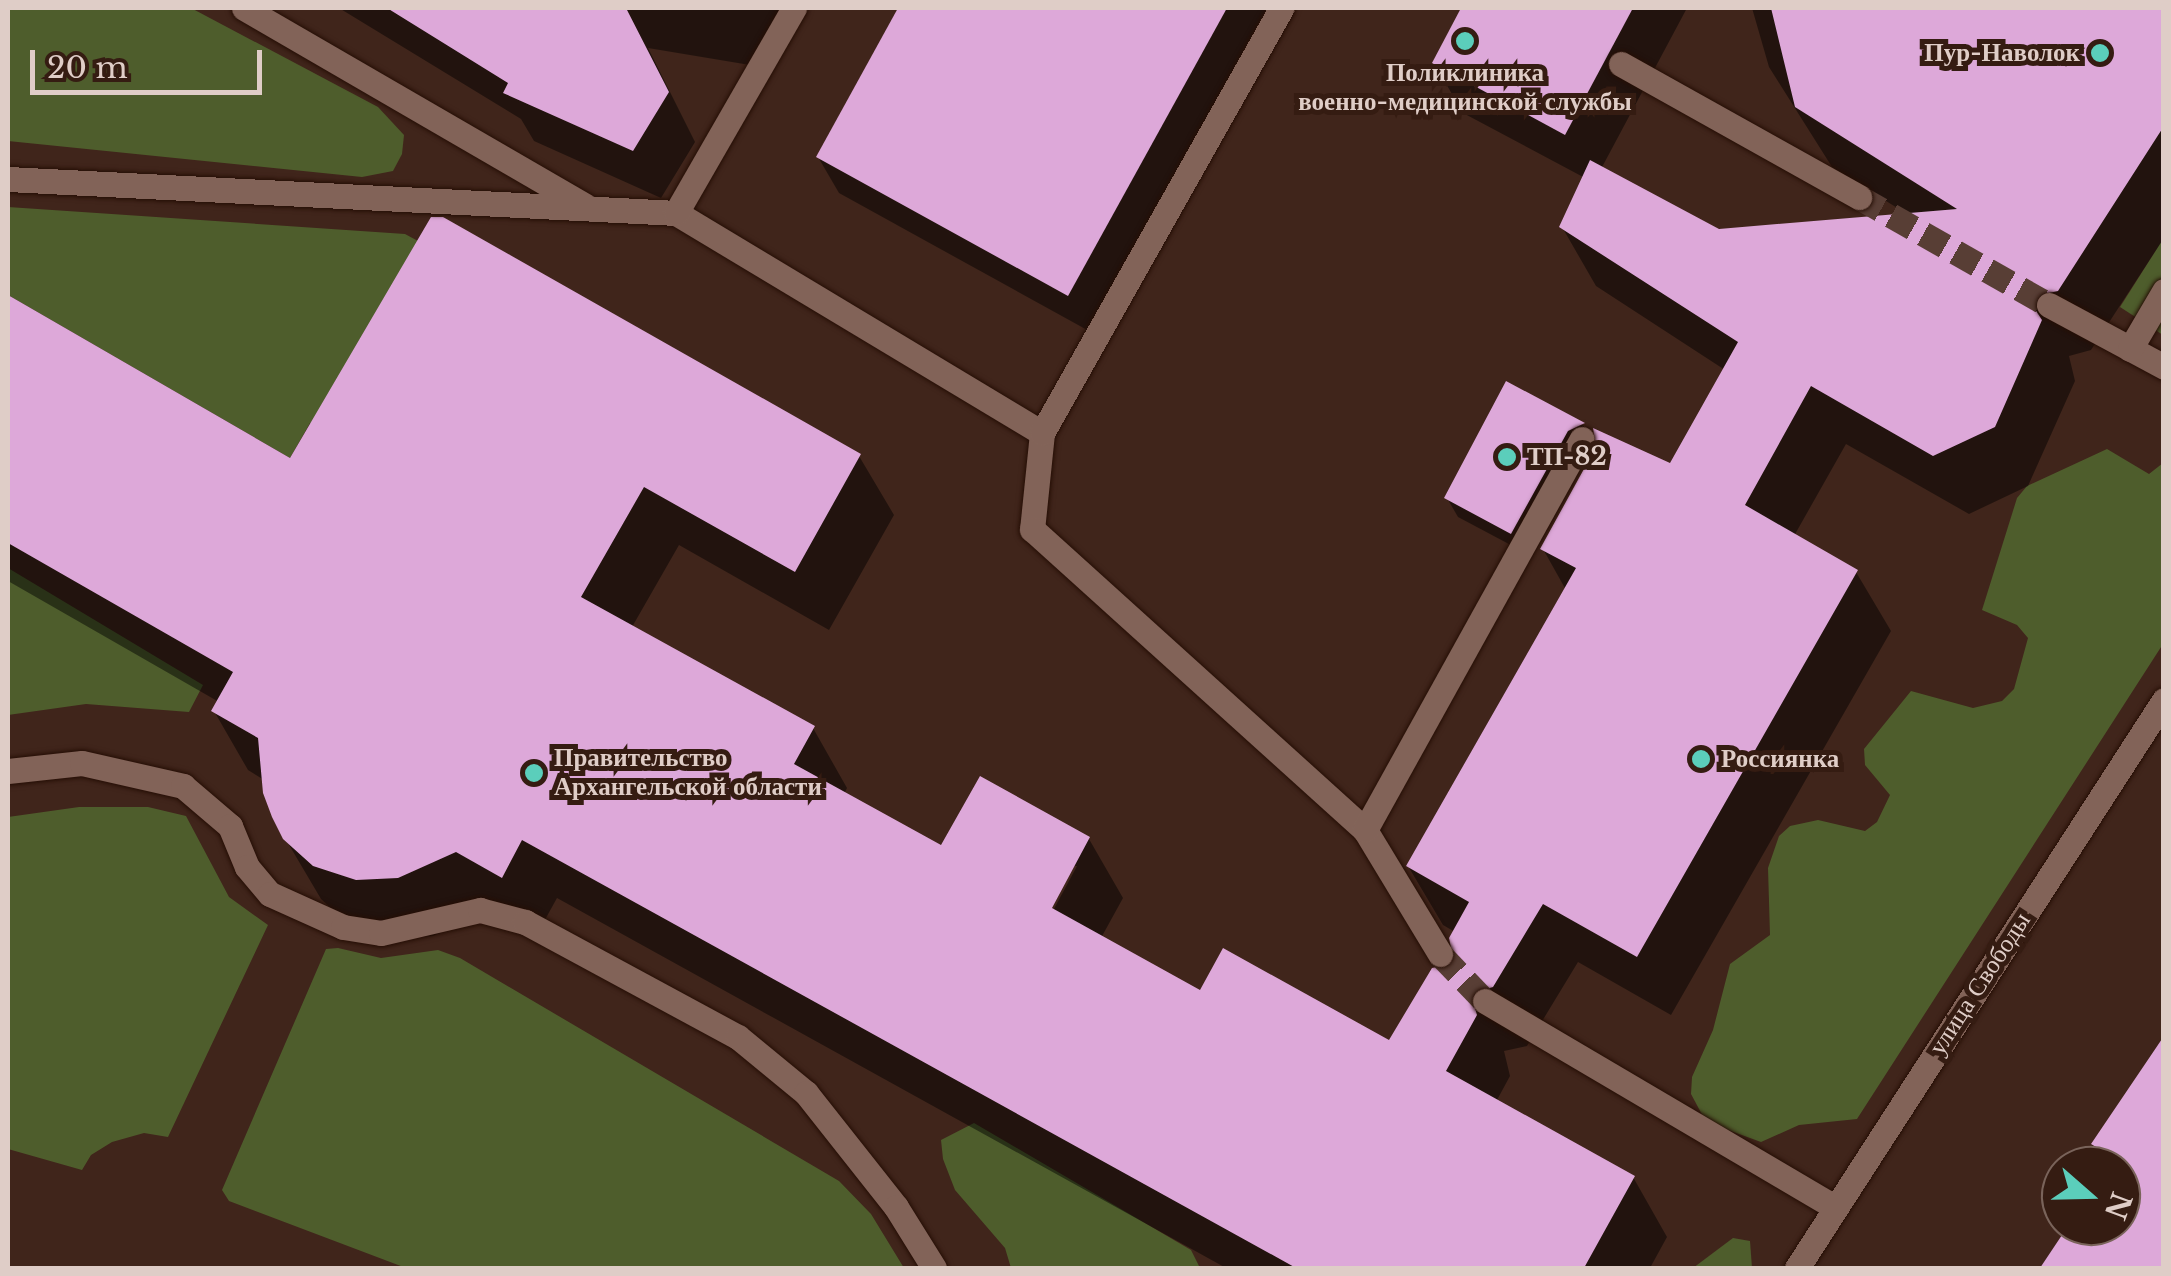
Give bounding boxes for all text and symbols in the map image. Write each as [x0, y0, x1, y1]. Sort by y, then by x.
marker: Поликлиника военно-медицинской службы [1452, 28, 1478, 54]
scale bar [35, 30, 268, 92]
place label: Пур-Наволок [1924, 38, 2080, 68]
marker: Пур-Наволок [2089, 42, 2111, 64]
text: 20 m [47, 49, 128, 86]
place label: Поликлиника военно-медицинской службы [1298, 59, 1632, 118]
place label: ТП-82 [1527, 442, 1607, 472]
marker: ТП-82 [1496, 446, 1518, 468]
place label: Правительство Архангельской области [554, 744, 822, 803]
place label: Россиянка [1721, 744, 1839, 774]
marker: Россиянка [1690, 748, 1712, 770]
marker: Правительство Архангельской области [523, 762, 545, 784]
street label: улица Свободы [1923, 907, 2037, 1061]
north arrow [2041, 1146, 2141, 1246]
text: N [2097, 1187, 2139, 1224]

